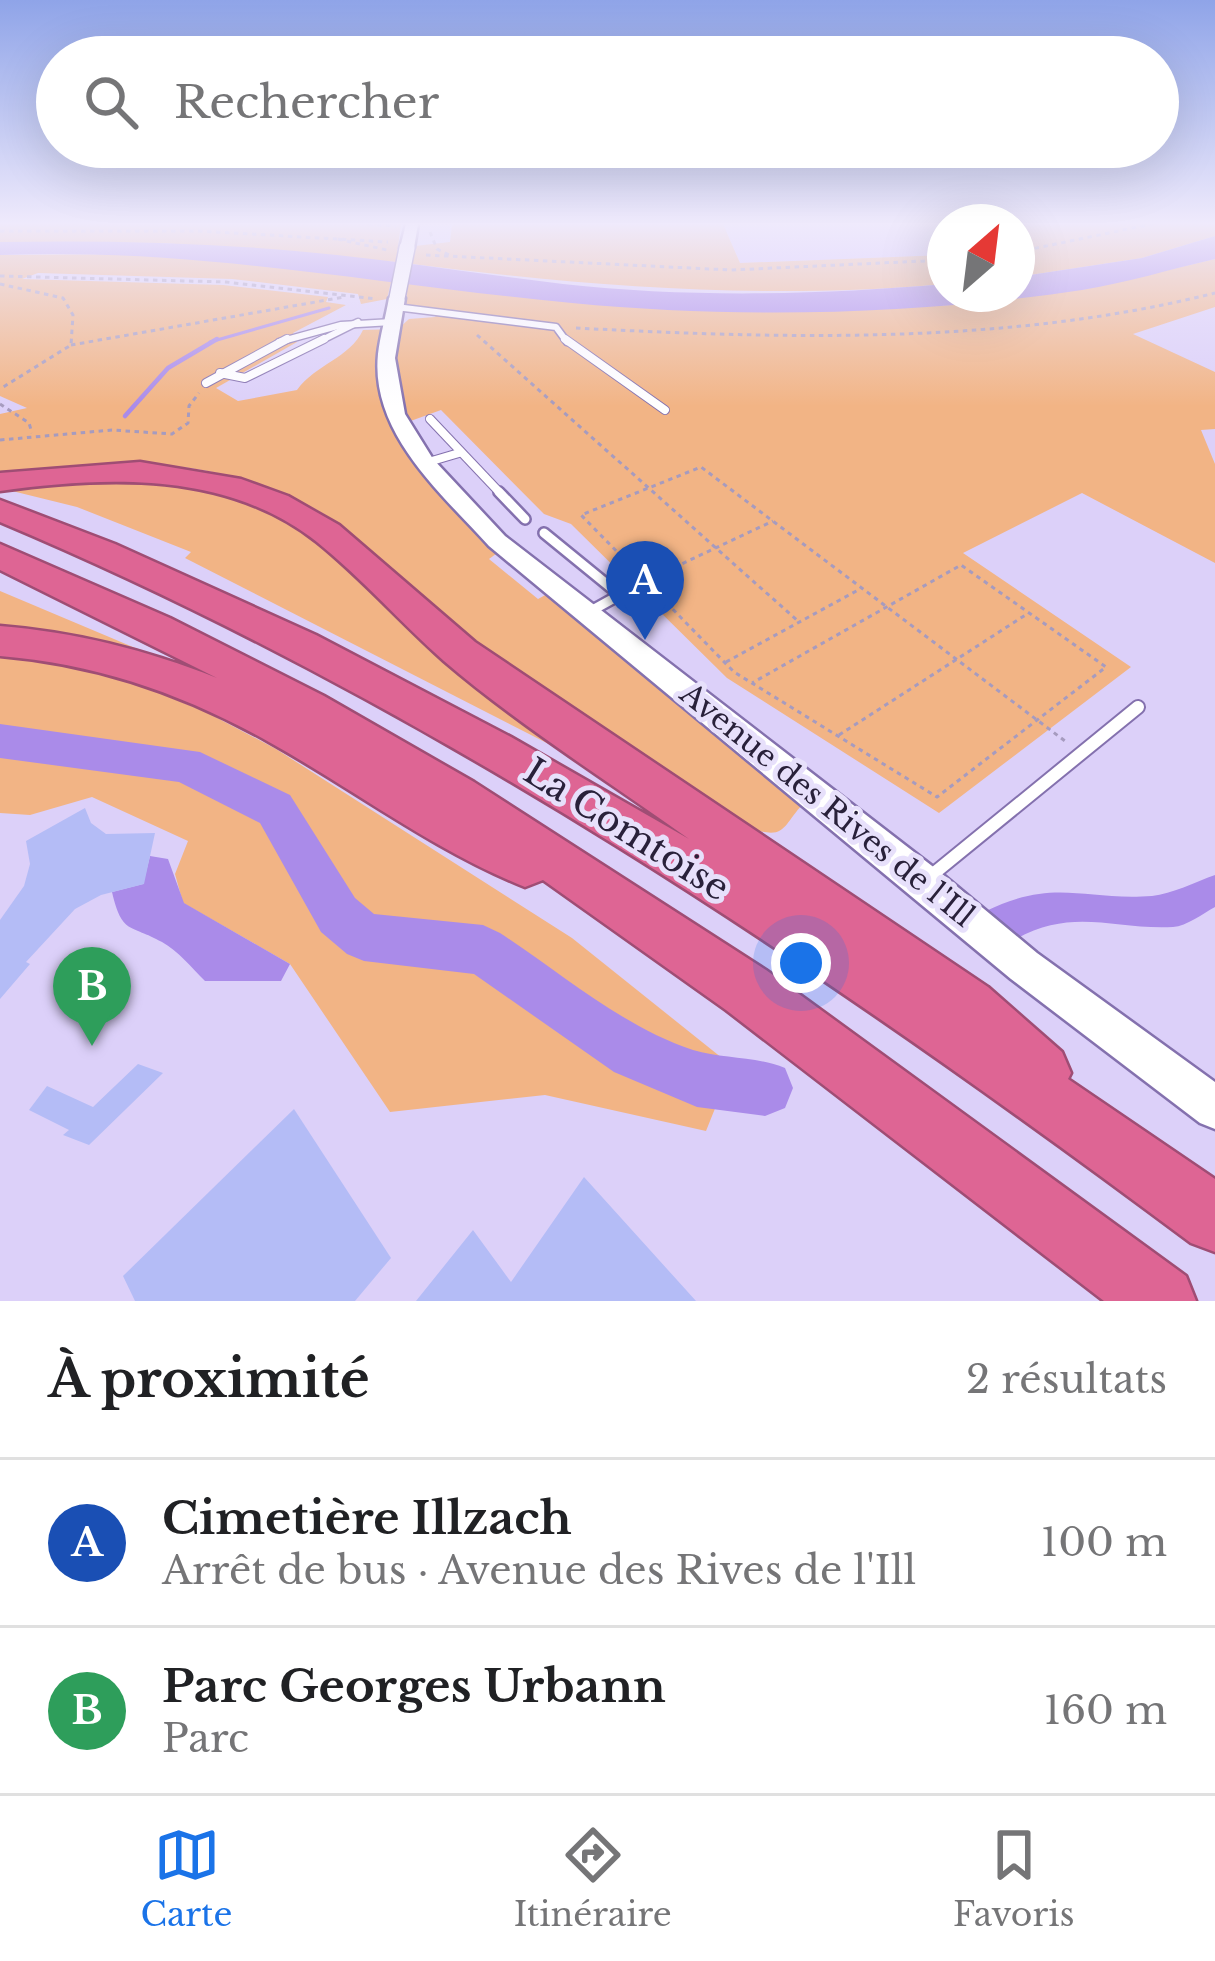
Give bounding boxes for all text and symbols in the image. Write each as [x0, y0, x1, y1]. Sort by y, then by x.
search box [36, 36, 1179, 168]
icon: search [78, 69, 144, 135]
text: Rechercher [174, 74, 439, 130]
north arrow [927, 204, 1035, 312]
pin: A [606, 541, 684, 640]
street label: Avenue des Rives de l'Ill [672, 674, 982, 935]
street label: La Comtoise [516, 748, 738, 910]
your location [771, 933, 831, 993]
pin: B [53, 947, 131, 1046]
text: À proximité [48, 1348, 370, 1411]
text: 2 résultats [966, 1355, 1167, 1404]
text: Cimetière Illzach [162, 1490, 572, 1546]
text: A [71, 1518, 103, 1567]
text: 100 m [1041, 1518, 1167, 1567]
text: Arrêt de bus · Avenue des Rives de l'Ill [162, 1546, 916, 1595]
text: Parc Georges Urbann [162, 1658, 666, 1714]
text: B [71, 1686, 103, 1735]
text: 160 m [1044, 1686, 1167, 1735]
text: Parc [162, 1714, 249, 1763]
tab: Carte [141, 1822, 232, 1935]
tab: Itinéraire [514, 1822, 672, 1935]
tab: Favoris [953, 1822, 1074, 1935]

